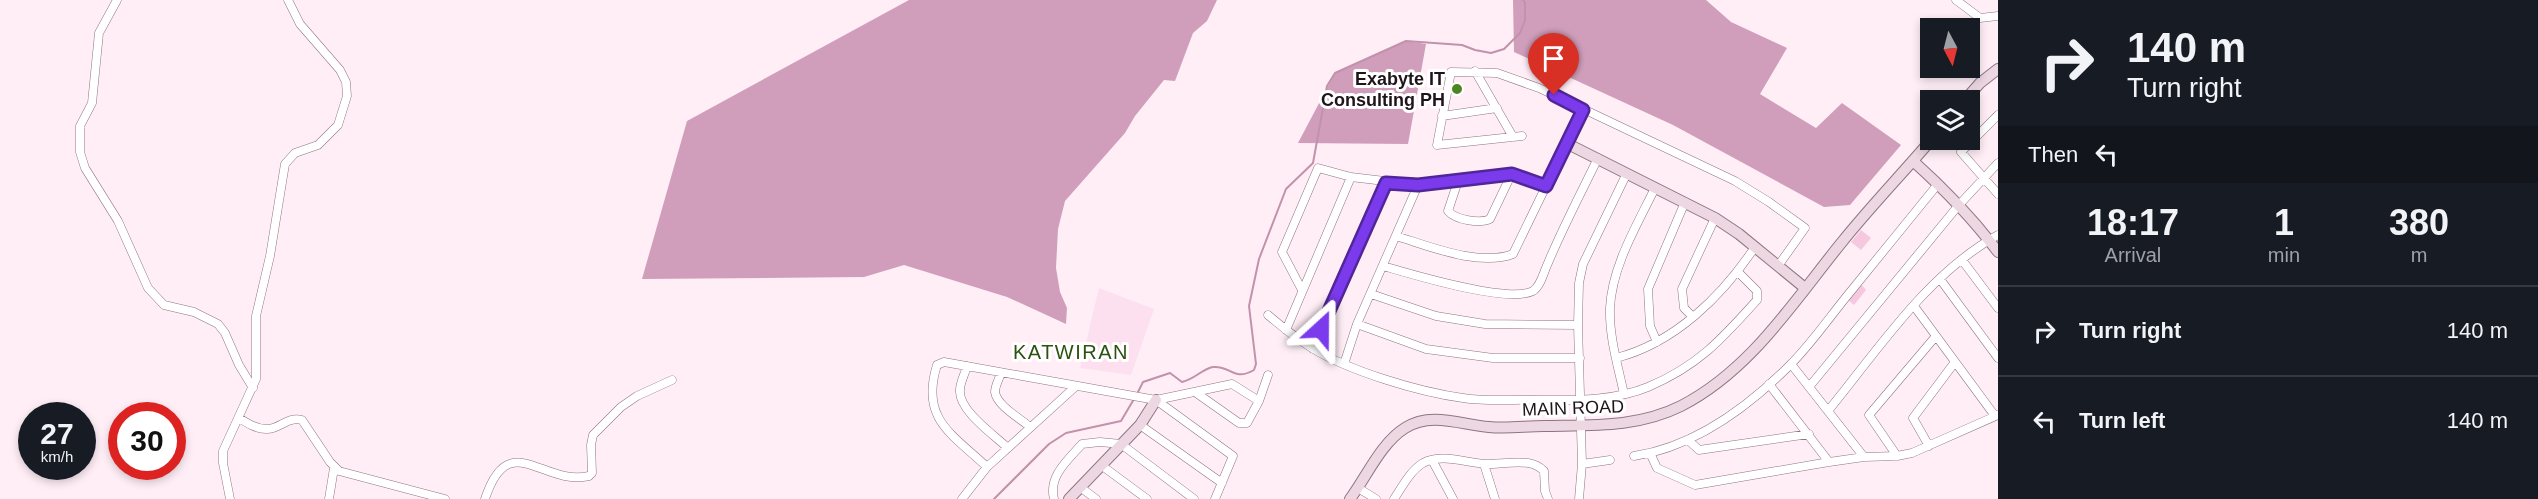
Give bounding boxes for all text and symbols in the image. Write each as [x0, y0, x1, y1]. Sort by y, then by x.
north arrow [1920, 18, 1980, 78]
map controls [1920, 18, 1980, 150]
icon: right [2028, 24, 2106, 102]
text: 140 m [2127, 24, 2246, 71]
pin [1528, 33, 1579, 95]
icon: arrive [1537, 42, 1570, 75]
place label: Exabyte IT Consulting PH [1321, 69, 1445, 110]
text: Turn right [2127, 73, 2242, 103]
marker: Exabyte IT Consulting PH [1450, 82, 1464, 96]
button: layers [1920, 90, 1980, 150]
icon: left [2090, 138, 2123, 171]
text: Then [2028, 142, 2078, 167]
text: 18:17 [2087, 202, 2179, 243]
text: 1 [2274, 202, 2294, 243]
text: 380 [2389, 202, 2449, 243]
text: Arrival [2105, 244, 2161, 266]
text: min [2268, 244, 2300, 266]
text: m [2411, 244, 2427, 266]
position arrow [1289, 297, 1353, 361]
icon: right [2028, 315, 2061, 348]
text: Turn right [2079, 318, 2181, 343]
text: 140 m [2447, 318, 2508, 343]
district label: KATWIRAN [1013, 341, 1129, 363]
street label: MAIN ROAD [1522, 396, 1624, 420]
speed limit sign: 30 [108, 402, 186, 480]
icon: left [2028, 405, 2061, 438]
text: Turn left [2079, 408, 2165, 433]
text: 140 m [2447, 408, 2508, 433]
text: 27 [40, 417, 74, 450]
text: km/h [41, 448, 73, 465]

